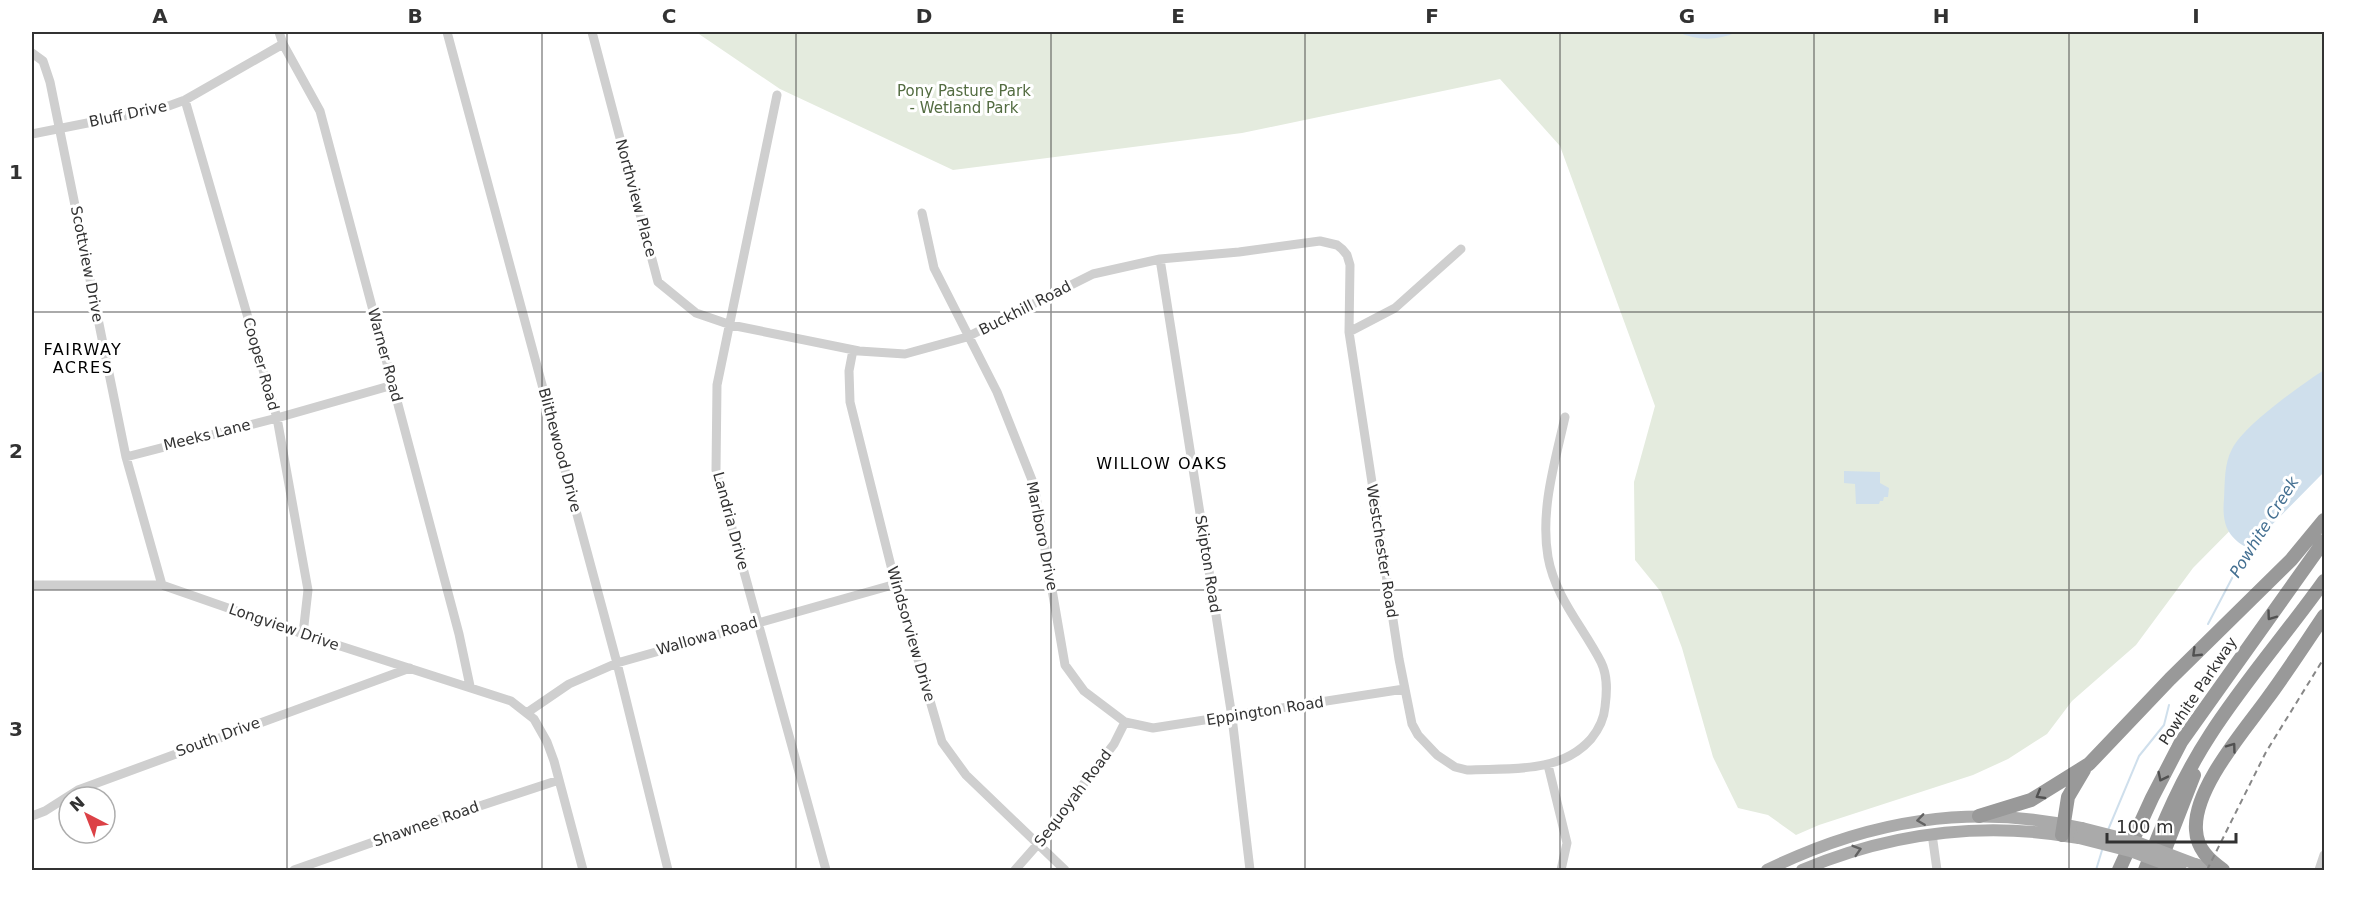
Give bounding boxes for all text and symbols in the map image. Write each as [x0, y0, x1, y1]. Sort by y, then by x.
text: A [152, 4, 168, 28]
text: B [407, 4, 423, 28]
text: C [662, 4, 676, 28]
text: D [916, 4, 932, 28]
text: E [1171, 4, 1185, 28]
text: F [1425, 4, 1439, 28]
text: G [1679, 4, 1695, 28]
text: H [1933, 4, 1949, 28]
text: I [2192, 4, 2200, 28]
park label: Pony Pasture Park - Wetland Park [897, 82, 1031, 117]
street label: Bluff Drive [87, 97, 169, 131]
street label: Northview Place [612, 137, 660, 259]
text: 1 [9, 160, 23, 184]
street label: Scottview Drive [67, 204, 107, 324]
street label: Buckhill Road [976, 277, 1074, 339]
street label: Warner Road [364, 306, 406, 404]
street label: Cooper Road [239, 315, 283, 413]
district label: FAIRWAY ACRES [44, 340, 122, 377]
street label: Blithewood Drive [535, 386, 585, 514]
street label: Meeks Lane [162, 416, 252, 454]
text: 2 [9, 439, 23, 463]
district label: WILLOW OAKS [1096, 454, 1228, 473]
street label: Landria Drive [709, 470, 753, 572]
water label: Powhite Creek [2225, 473, 2303, 581]
street label: Marlboro Drive [1023, 480, 1061, 592]
street label: Westchester Road [1363, 483, 1401, 619]
street label: Skipton Road [1191, 514, 1225, 614]
street label: Windsorview Drive [883, 564, 939, 704]
street label: Longview Drive [226, 600, 342, 654]
one-way arrow [2267, 609, 2278, 620]
street label: Wallowa Road [654, 613, 760, 659]
street label: Powhite Parkway [2155, 634, 2241, 748]
one-way arrow [2193, 646, 2203, 657]
street label: Eppington Road [1205, 693, 1325, 729]
street label: South Drive [173, 713, 263, 761]
text: 3 [9, 717, 23, 741]
one-way arrow [2225, 743, 2236, 754]
street label: Sequoyah Road [1031, 746, 1115, 850]
one-way arrow [2158, 771, 2169, 782]
north arrow [57, 785, 117, 845]
one-way arrow [2035, 788, 2046, 799]
text: N [66, 793, 89, 816]
street label: Shawnee Road [371, 797, 481, 851]
scale bar [2107, 806, 2236, 844]
one-way arrow [1916, 813, 1925, 825]
text: 100 m [2116, 816, 2174, 837]
one-way arrow [1851, 845, 1862, 857]

